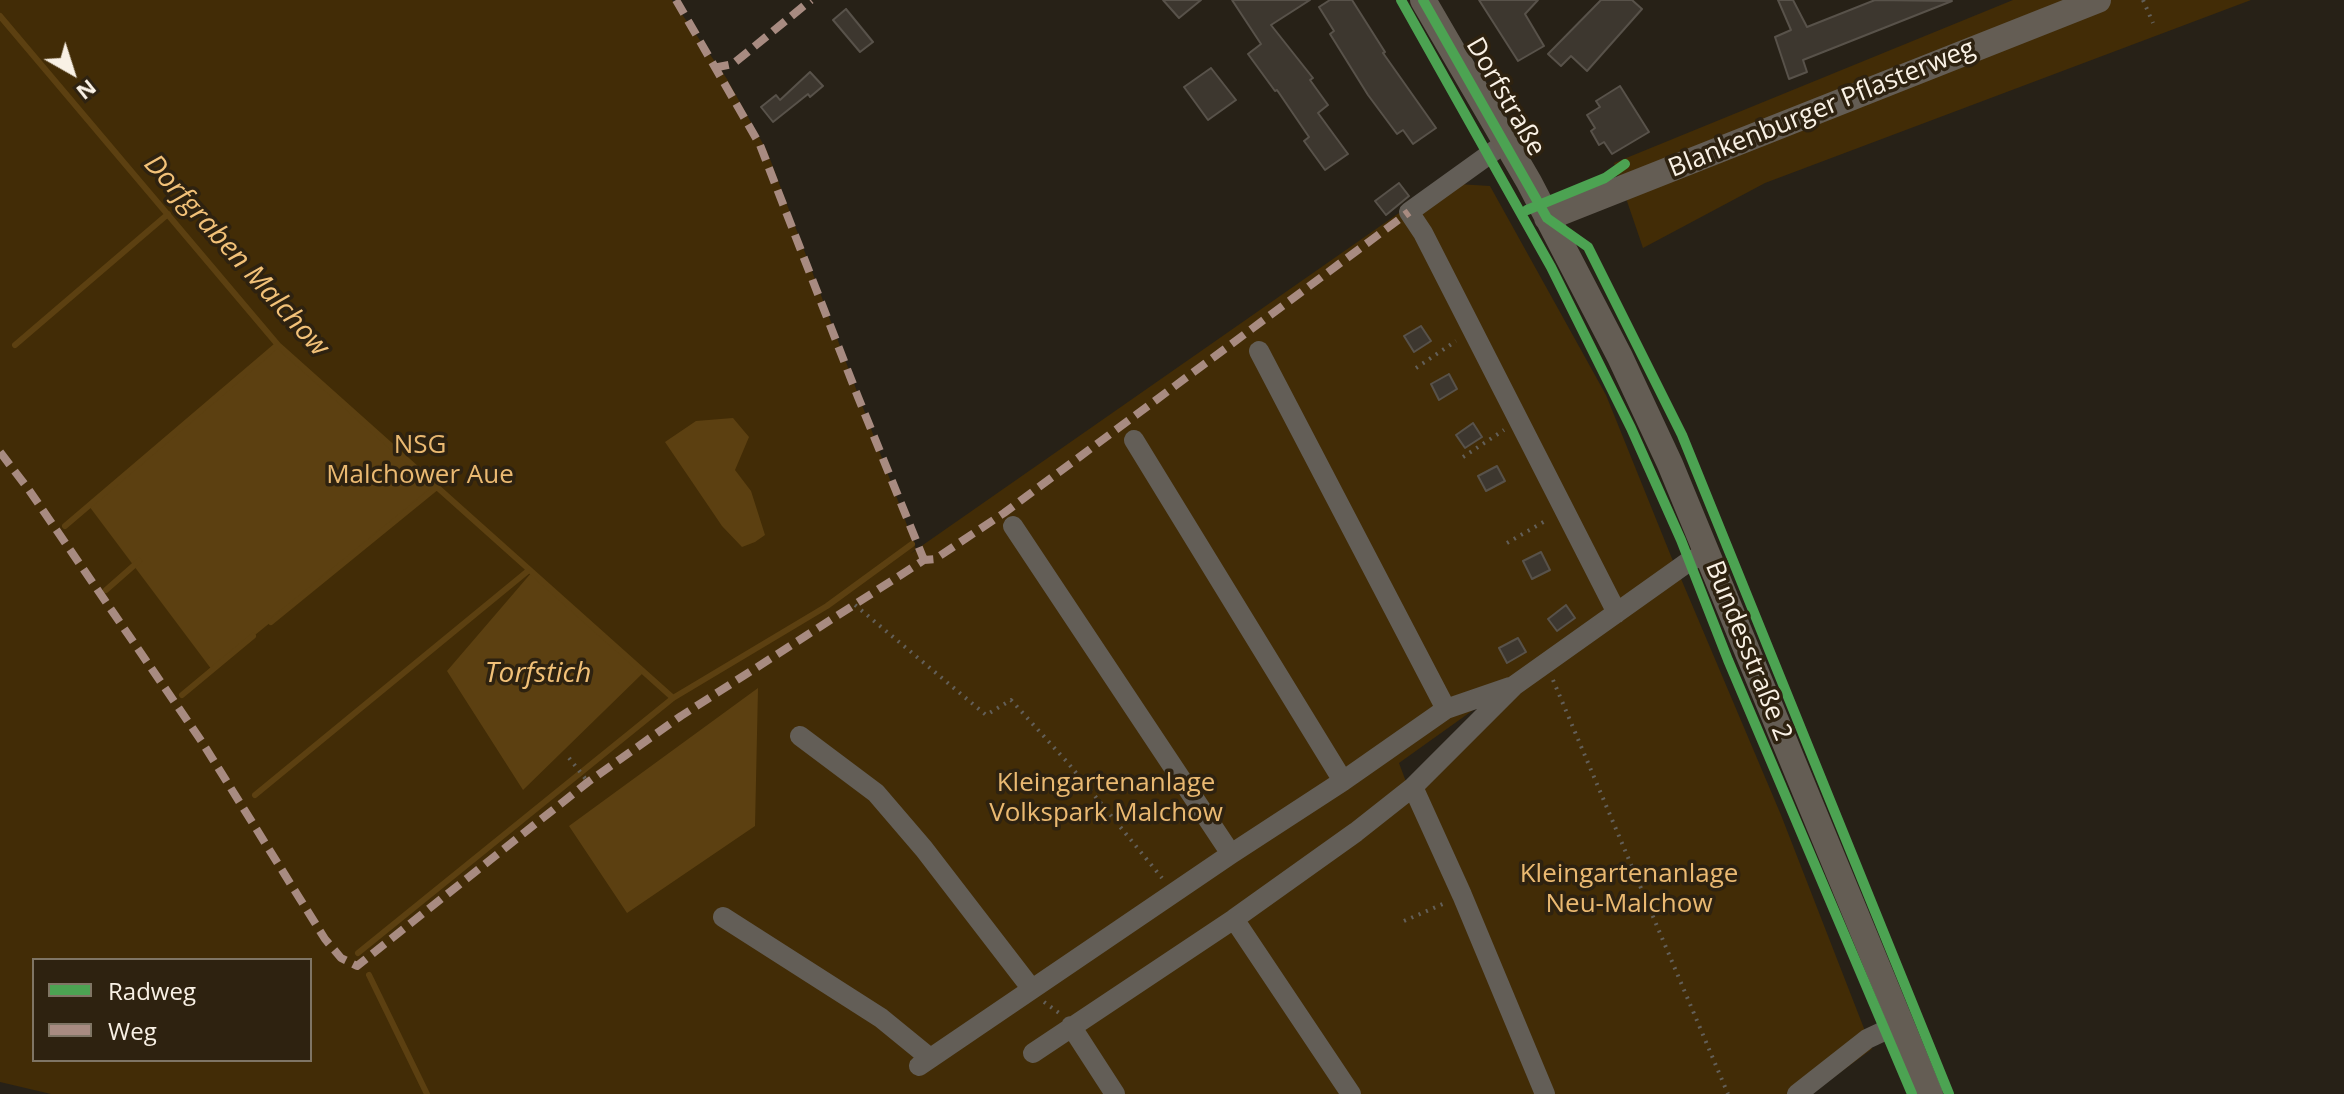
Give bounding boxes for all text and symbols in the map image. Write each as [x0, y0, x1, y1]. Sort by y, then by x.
north arrow [32, 32, 112, 112]
street label: Dorfstraße [1459, 32, 1551, 162]
street label: Blankenburger Pflasterweg [1664, 33, 1980, 185]
text: N [71, 73, 104, 108]
water label: Dorfgraben Malchow [136, 148, 336, 364]
park label: NSG Malchower Aue [326, 430, 514, 492]
street label: Bundesstraße 2 [1698, 557, 1798, 745]
water label: Torfstich [485, 657, 591, 691]
park label: Kleingartenanlage Volkspark Malchow [989, 768, 1223, 830]
park label: Kleingartenanlage Neu-Malchow [1520, 859, 1738, 920]
legend [32, 958, 312, 1062]
text: Radweg [108, 974, 196, 1007]
text: Weg [108, 1014, 157, 1047]

